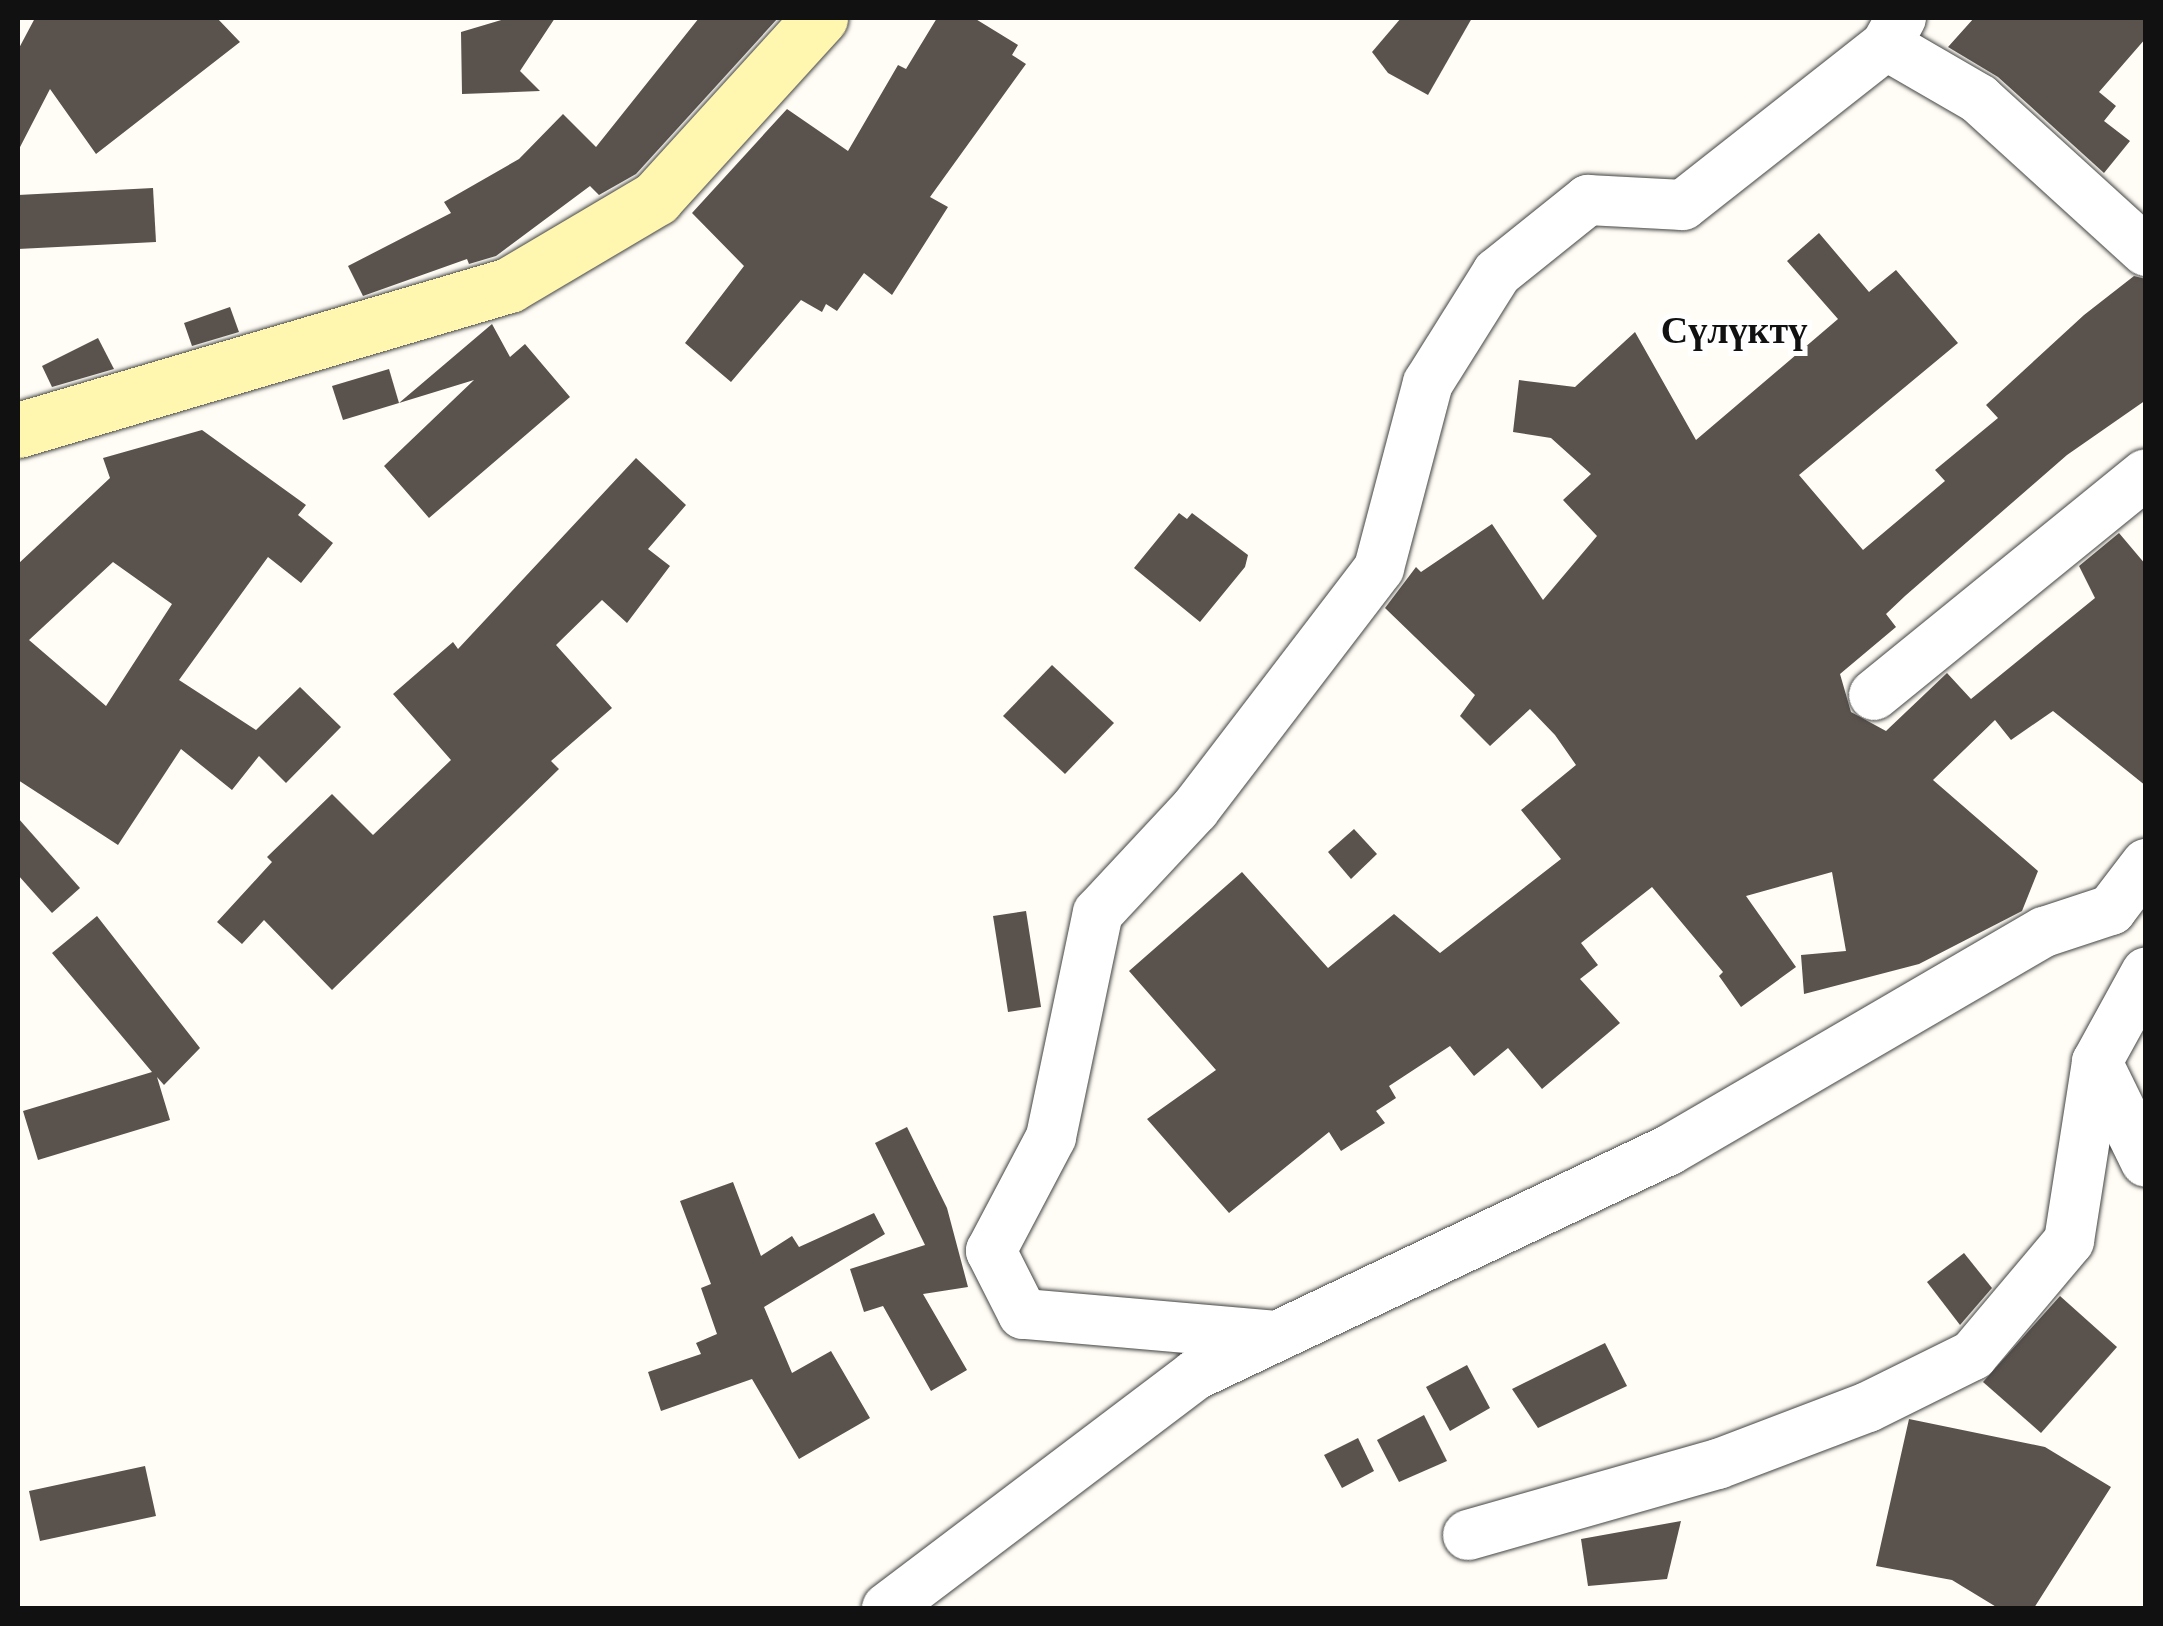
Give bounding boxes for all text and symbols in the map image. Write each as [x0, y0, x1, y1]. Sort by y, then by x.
district label: Сүлүктү [1661, 308, 1807, 354]

